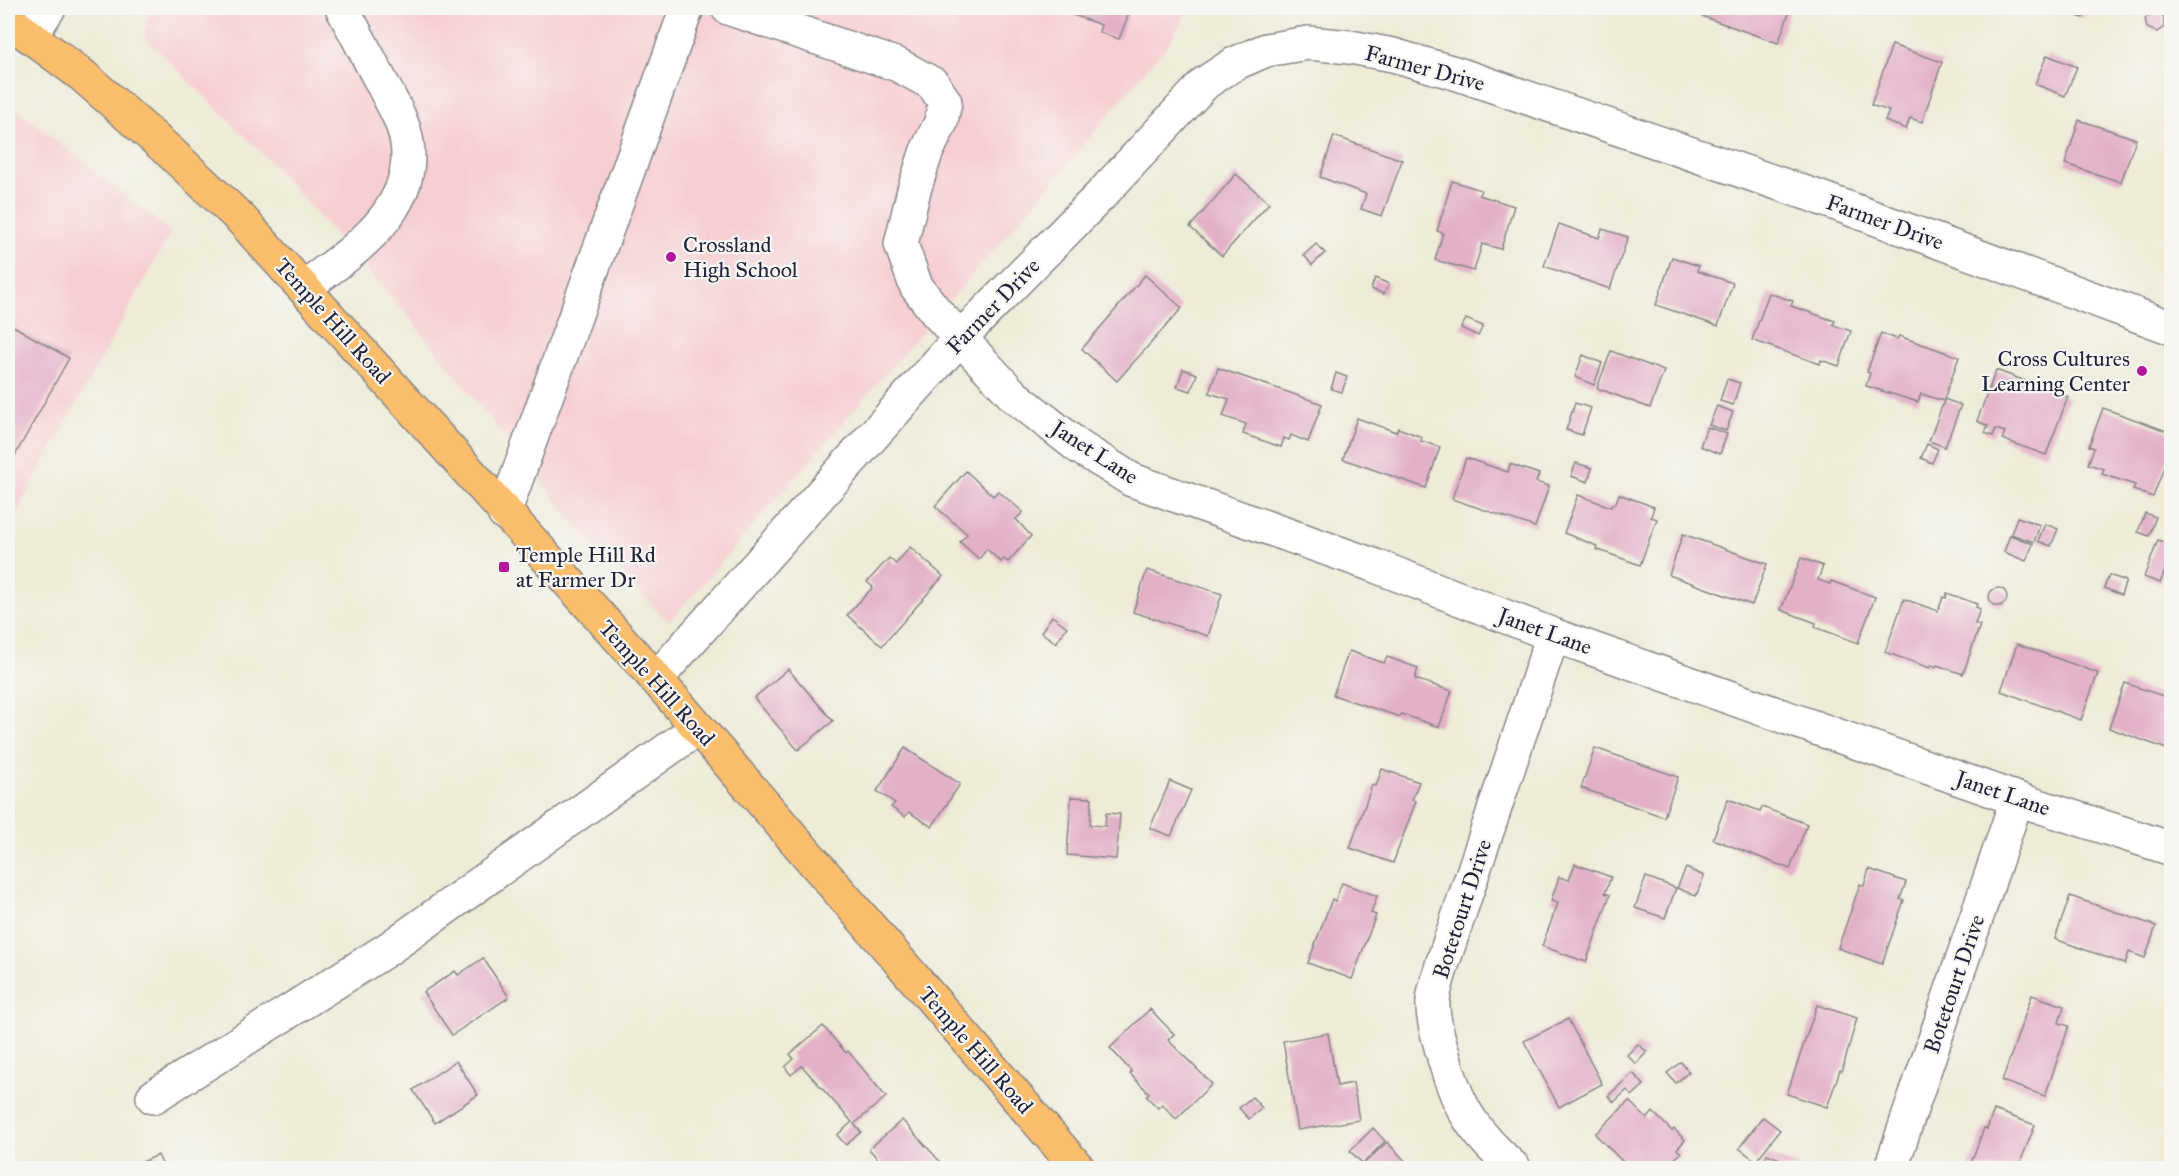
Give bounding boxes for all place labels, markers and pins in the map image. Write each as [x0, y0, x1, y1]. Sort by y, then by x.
place label: Crossland High School [683, 231, 798, 283]
marker: Crossland High School [664, 250, 678, 264]
place label: Cross Cultures Learning Center [1981, 345, 2131, 397]
marker: Cross Cultures Learning Center [2135, 364, 2149, 378]
place label: Temple Hill Rd at Farmer Dr [516, 541, 656, 593]
marker: Temple Hill Rd at Farmer Dr [497, 560, 511, 574]

